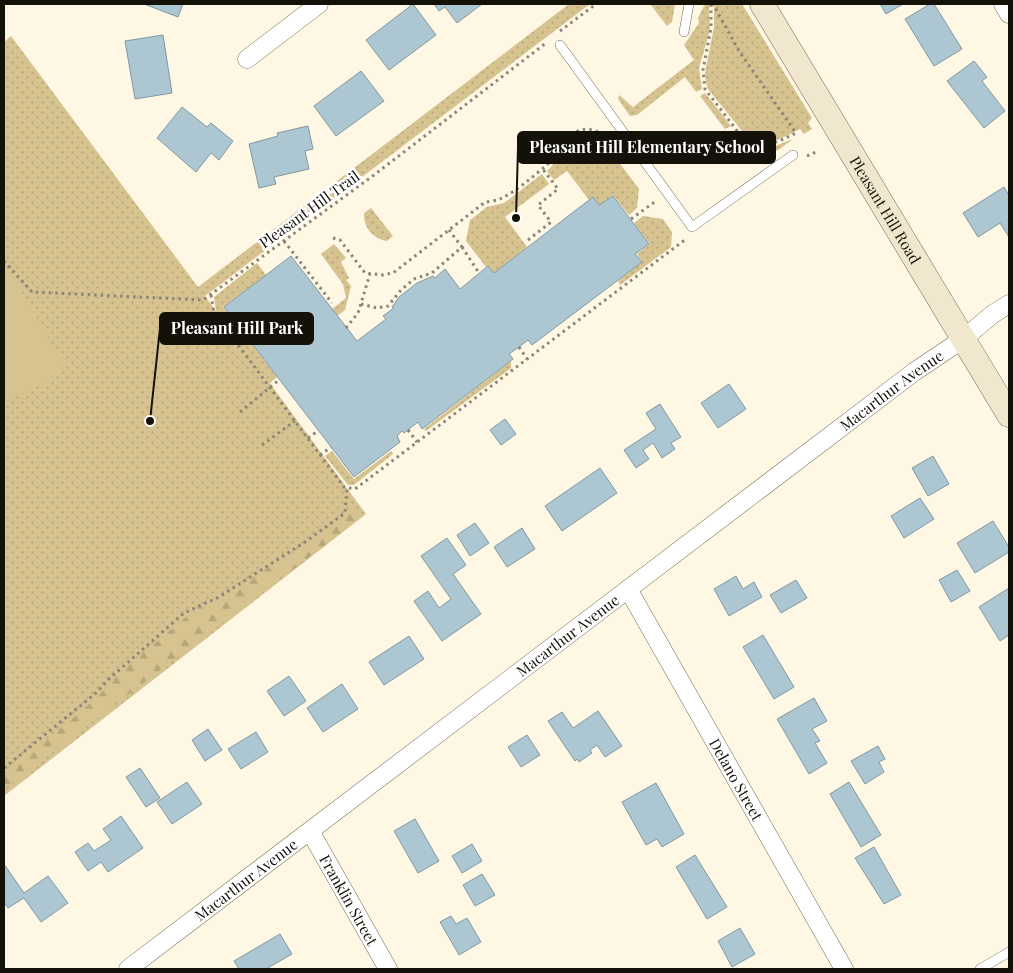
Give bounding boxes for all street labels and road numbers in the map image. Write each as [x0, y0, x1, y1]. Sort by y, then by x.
street label: Pleasant Hill Road [846, 152, 926, 267]
street label: Pleasant Hill Trail [255, 166, 363, 252]
street label: Macarthur Avenue [835, 345, 947, 435]
street label: Macarthur Avenue [512, 590, 623, 681]
street label: Delano Street [705, 735, 768, 825]
street label: Macarthur Avenue [190, 834, 301, 925]
street label: Franklin Street [315, 851, 383, 949]

